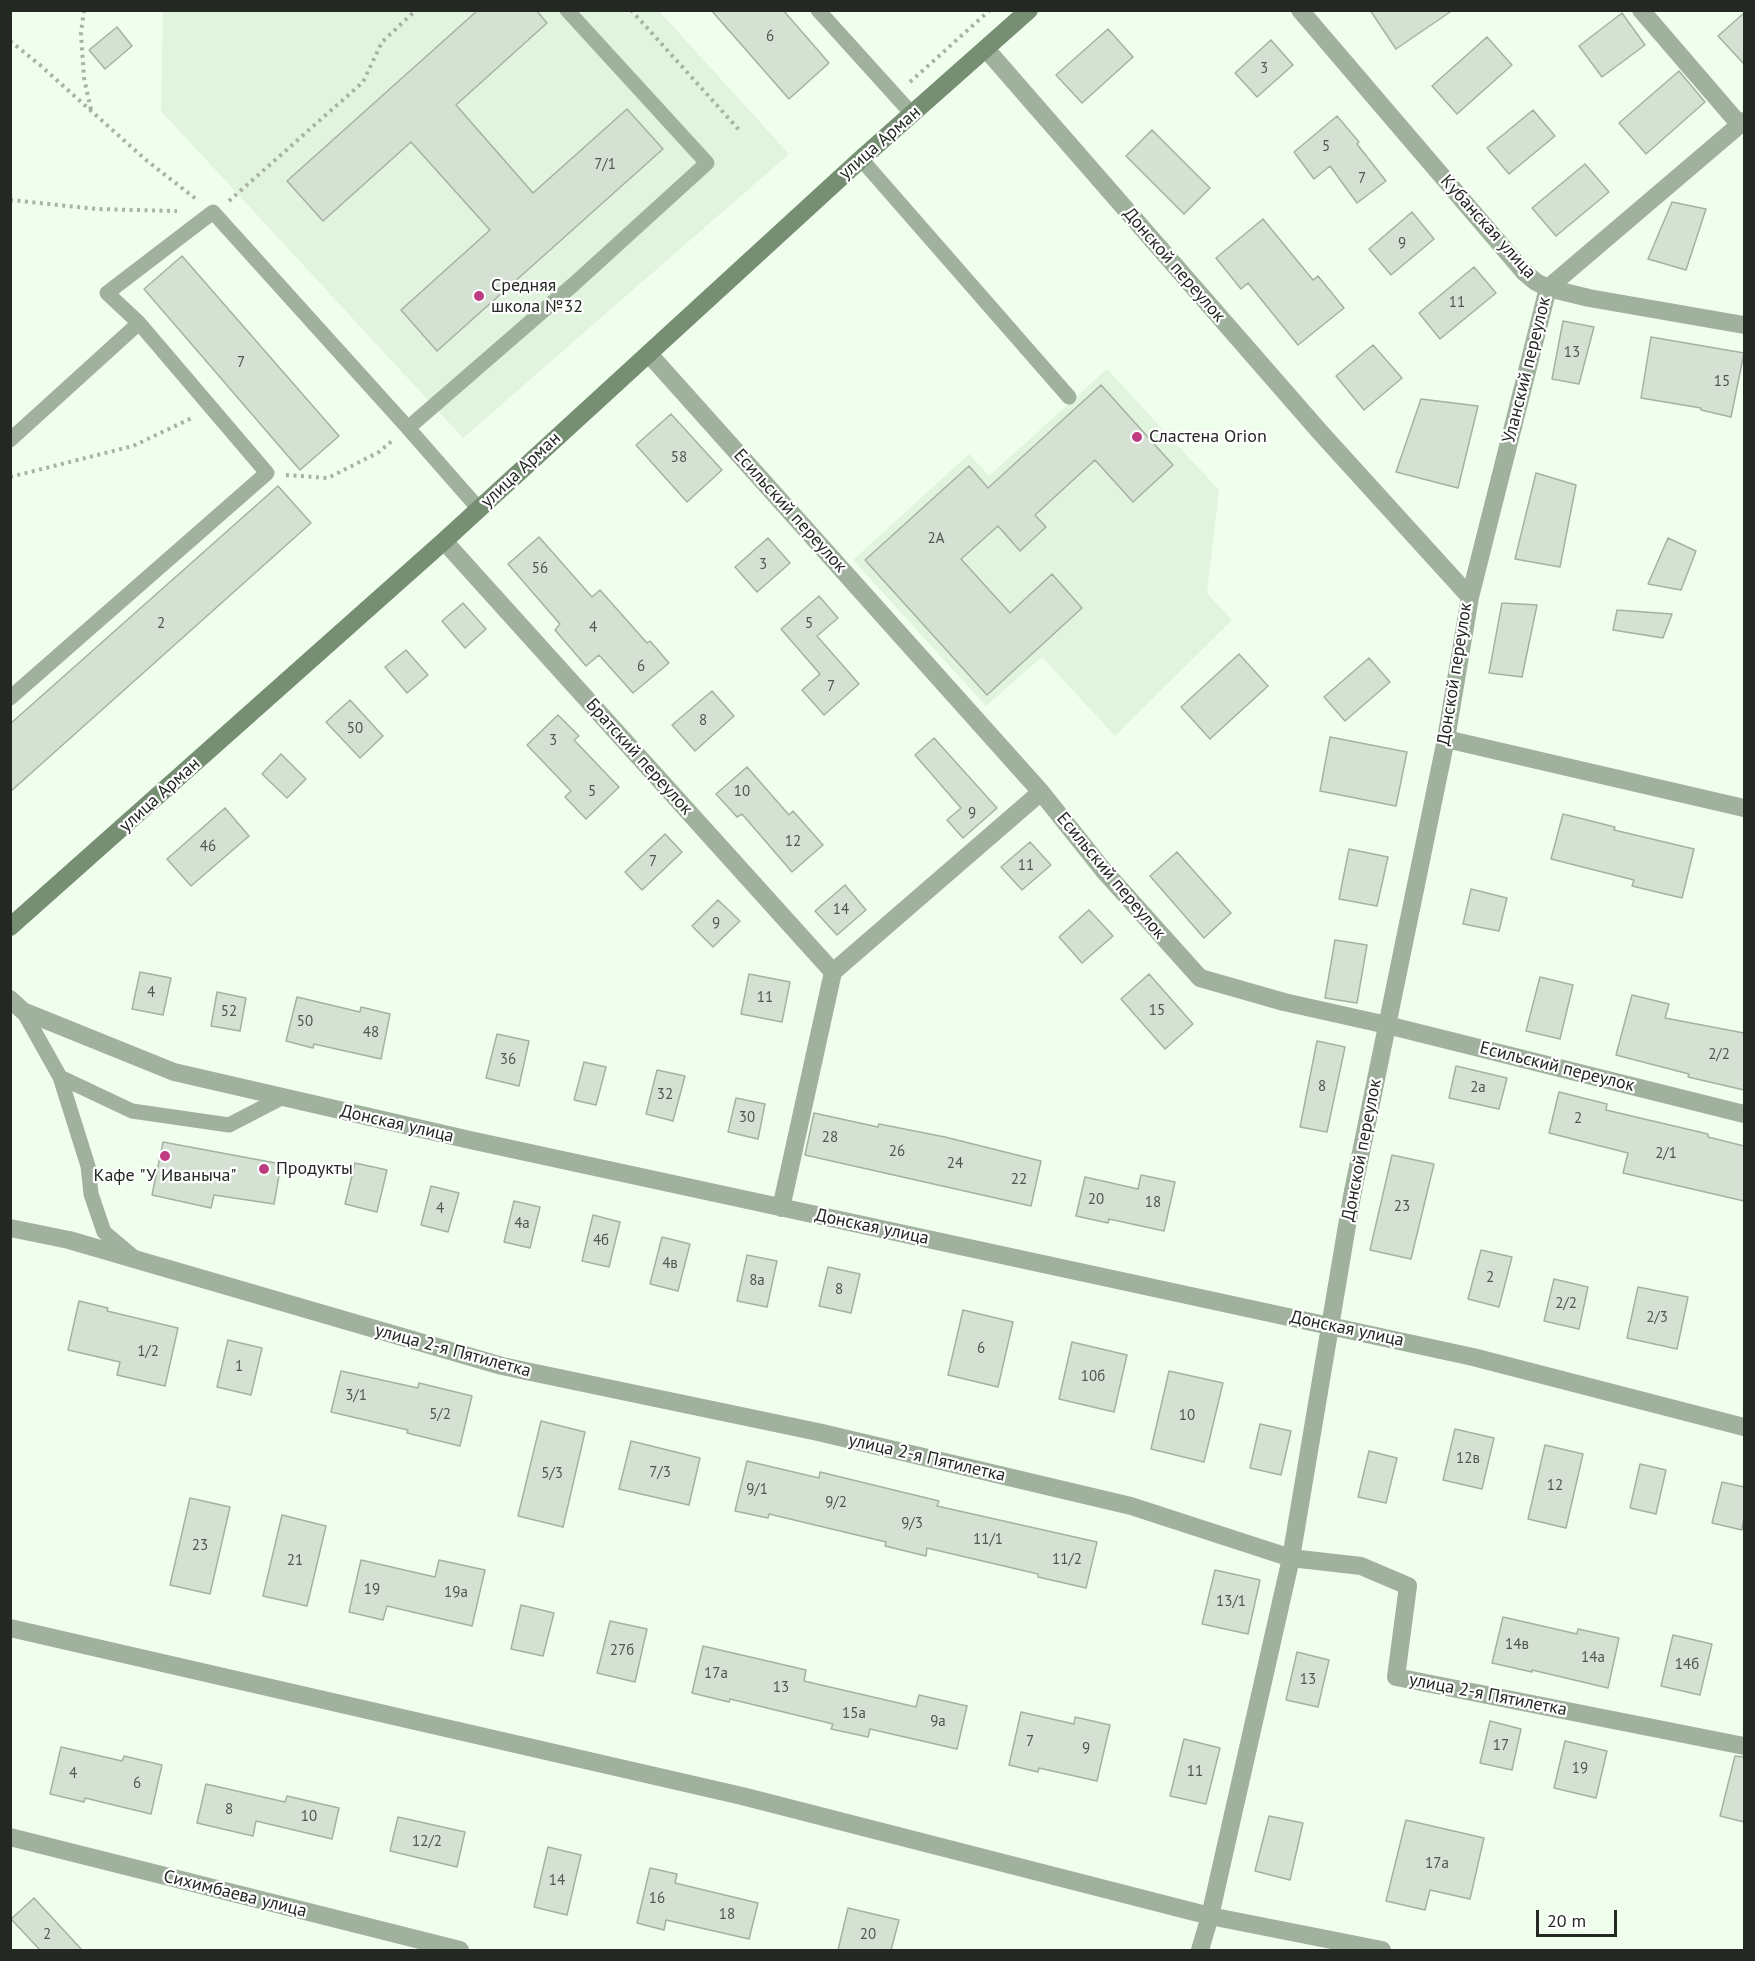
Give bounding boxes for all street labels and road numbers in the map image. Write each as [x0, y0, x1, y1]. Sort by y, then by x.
street label: улица Арман [835, 102, 925, 184]
street label: Кубанская улица [1436, 171, 1540, 283]
street label: Донской переулок [1118, 203, 1230, 327]
street label: Уланский переулок [1498, 295, 1556, 445]
street label: улица Арман [477, 428, 565, 512]
street label: Есильский переулок [729, 445, 851, 577]
street label: Донской переулок [1433, 601, 1477, 747]
street label: Братский переулок [581, 694, 697, 820]
street label: улица Арман [115, 753, 205, 837]
street label: Есильский переулок [1052, 808, 1170, 944]
street label: Есильский переулок [1477, 1037, 1637, 1097]
street label: Донской переулок [1338, 1077, 1386, 1223]
street label: Донская улица [338, 1100, 456, 1148]
street label: Донская улица [813, 1204, 931, 1250]
street label: Донская улица [1288, 1306, 1406, 1352]
street label: улица 2-я Пятилетка [373, 1320, 533, 1382]
street label: улица 2-я Пятилетка [846, 1429, 1008, 1487]
street label: улица 2-я Пятилетка [1407, 1669, 1569, 1721]
street label: Сихимбаева улица [161, 1866, 309, 1922]

